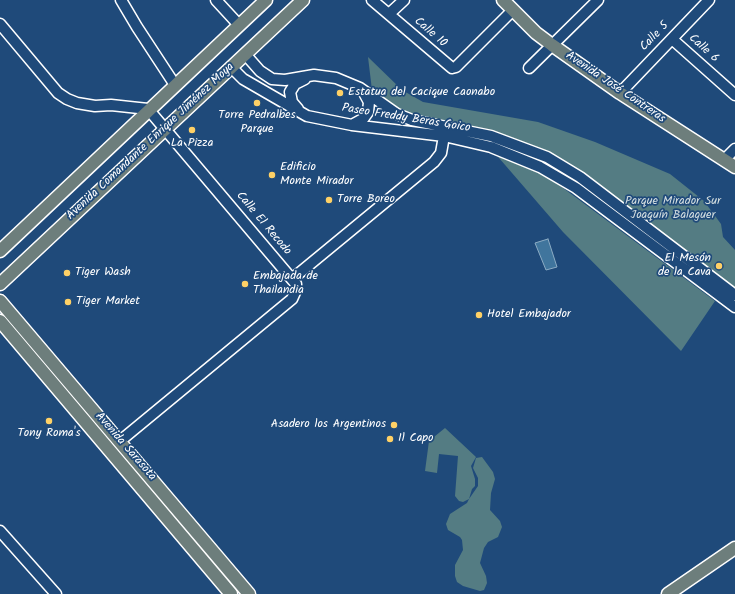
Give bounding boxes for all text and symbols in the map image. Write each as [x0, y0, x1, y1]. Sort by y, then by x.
street label: Calle 10 [411, 15, 449, 51]
street label: Calle 5 [638, 19, 672, 55]
street label: Calle 6 [685, 32, 721, 66]
street label: Avenida José Contreras [562, 49, 668, 127]
street label: Avenida Comandante Enrique Jiménez Moya [64, 60, 238, 224]
place label: Estatua del Cacique Caonabo [348, 86, 495, 100]
marker: Estatua del Cacique Caonabo [335, 88, 345, 98]
marker: Torre Pedralbes Parque [252, 98, 262, 108]
street label: Paseo Freddy Beras Goico [341, 102, 471, 136]
place label: Torre Pedralbes Parque [218, 109, 296, 137]
marker: La Pizza [187, 125, 197, 135]
place label: La Pizza [171, 137, 213, 151]
place label: Edificio Monte Mirador [280, 161, 353, 189]
marker: Edificio Monte Mirador [267, 170, 277, 180]
street label: Calle El Recodo [232, 189, 294, 259]
place label: Torre Boreo [337, 193, 395, 207]
marker: Torre Boreo [324, 195, 334, 205]
park label: Parque Mirador Sur Joaquín Balaguer [625, 195, 721, 223]
place label: El Mesón de la Cava [658, 252, 711, 280]
marker: El Mesón de la Cava [714, 261, 724, 271]
place label: Tiger Wash [75, 266, 131, 280]
marker: Tiger Wash [62, 268, 72, 278]
place label: Embajada de Thailandia [253, 270, 318, 298]
marker: Embajada de Thailandia [240, 279, 250, 289]
place label: Tiger Market [76, 295, 140, 309]
marker: Tiger Market [63, 297, 73, 307]
place label: Hotel Embajador [487, 308, 571, 322]
marker: Hotel Embajador [474, 310, 484, 320]
street label: Avenida Sarasota [91, 410, 159, 484]
marker: Tony Roma's [44, 416, 54, 426]
place label: Asadero los Argentinos [271, 418, 386, 432]
marker: Asadero los Argentinos [389, 420, 399, 430]
place label: Tony Roma's [17, 427, 81, 441]
place label: Il Capo [398, 432, 433, 446]
marker: Il Capo [385, 434, 395, 444]

